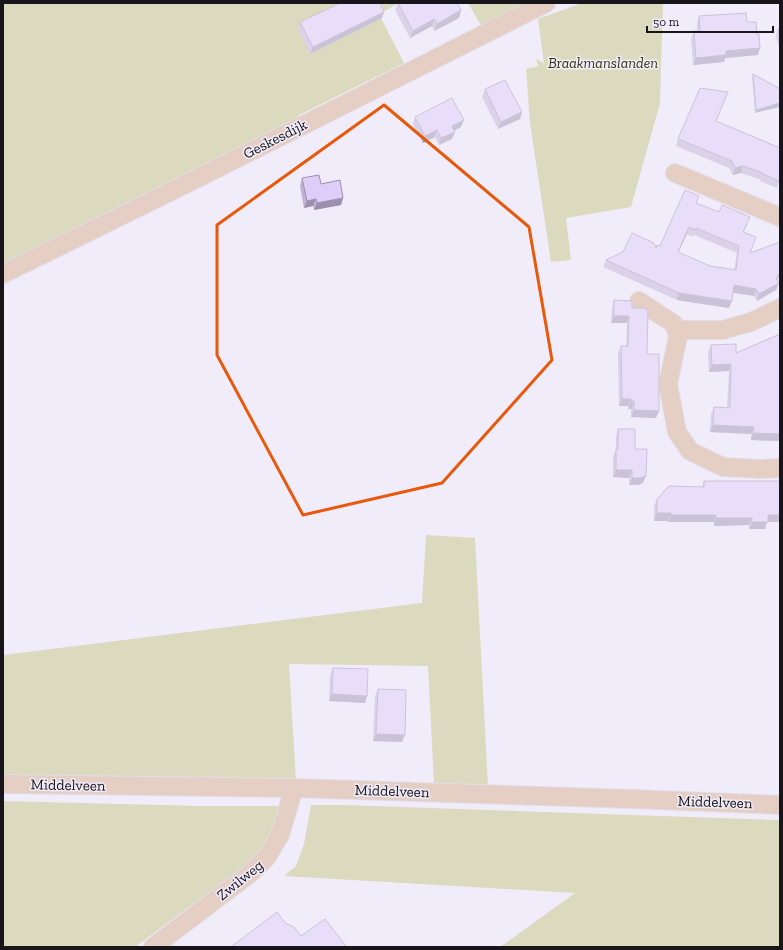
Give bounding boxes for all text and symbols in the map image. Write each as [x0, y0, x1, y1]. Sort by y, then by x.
scale bar [647, 8, 773, 34]
text: 50 m [653, 15, 680, 29]
park label: Braakmanslanden [548, 54, 658, 72]
street label: Geskesdijk [240, 115, 310, 163]
street label: Middelveen [30, 775, 106, 795]
street label: Middelveen [354, 781, 430, 801]
street label: Middelveen [677, 792, 753, 812]
street label: Zwilweg [213, 856, 267, 904]

